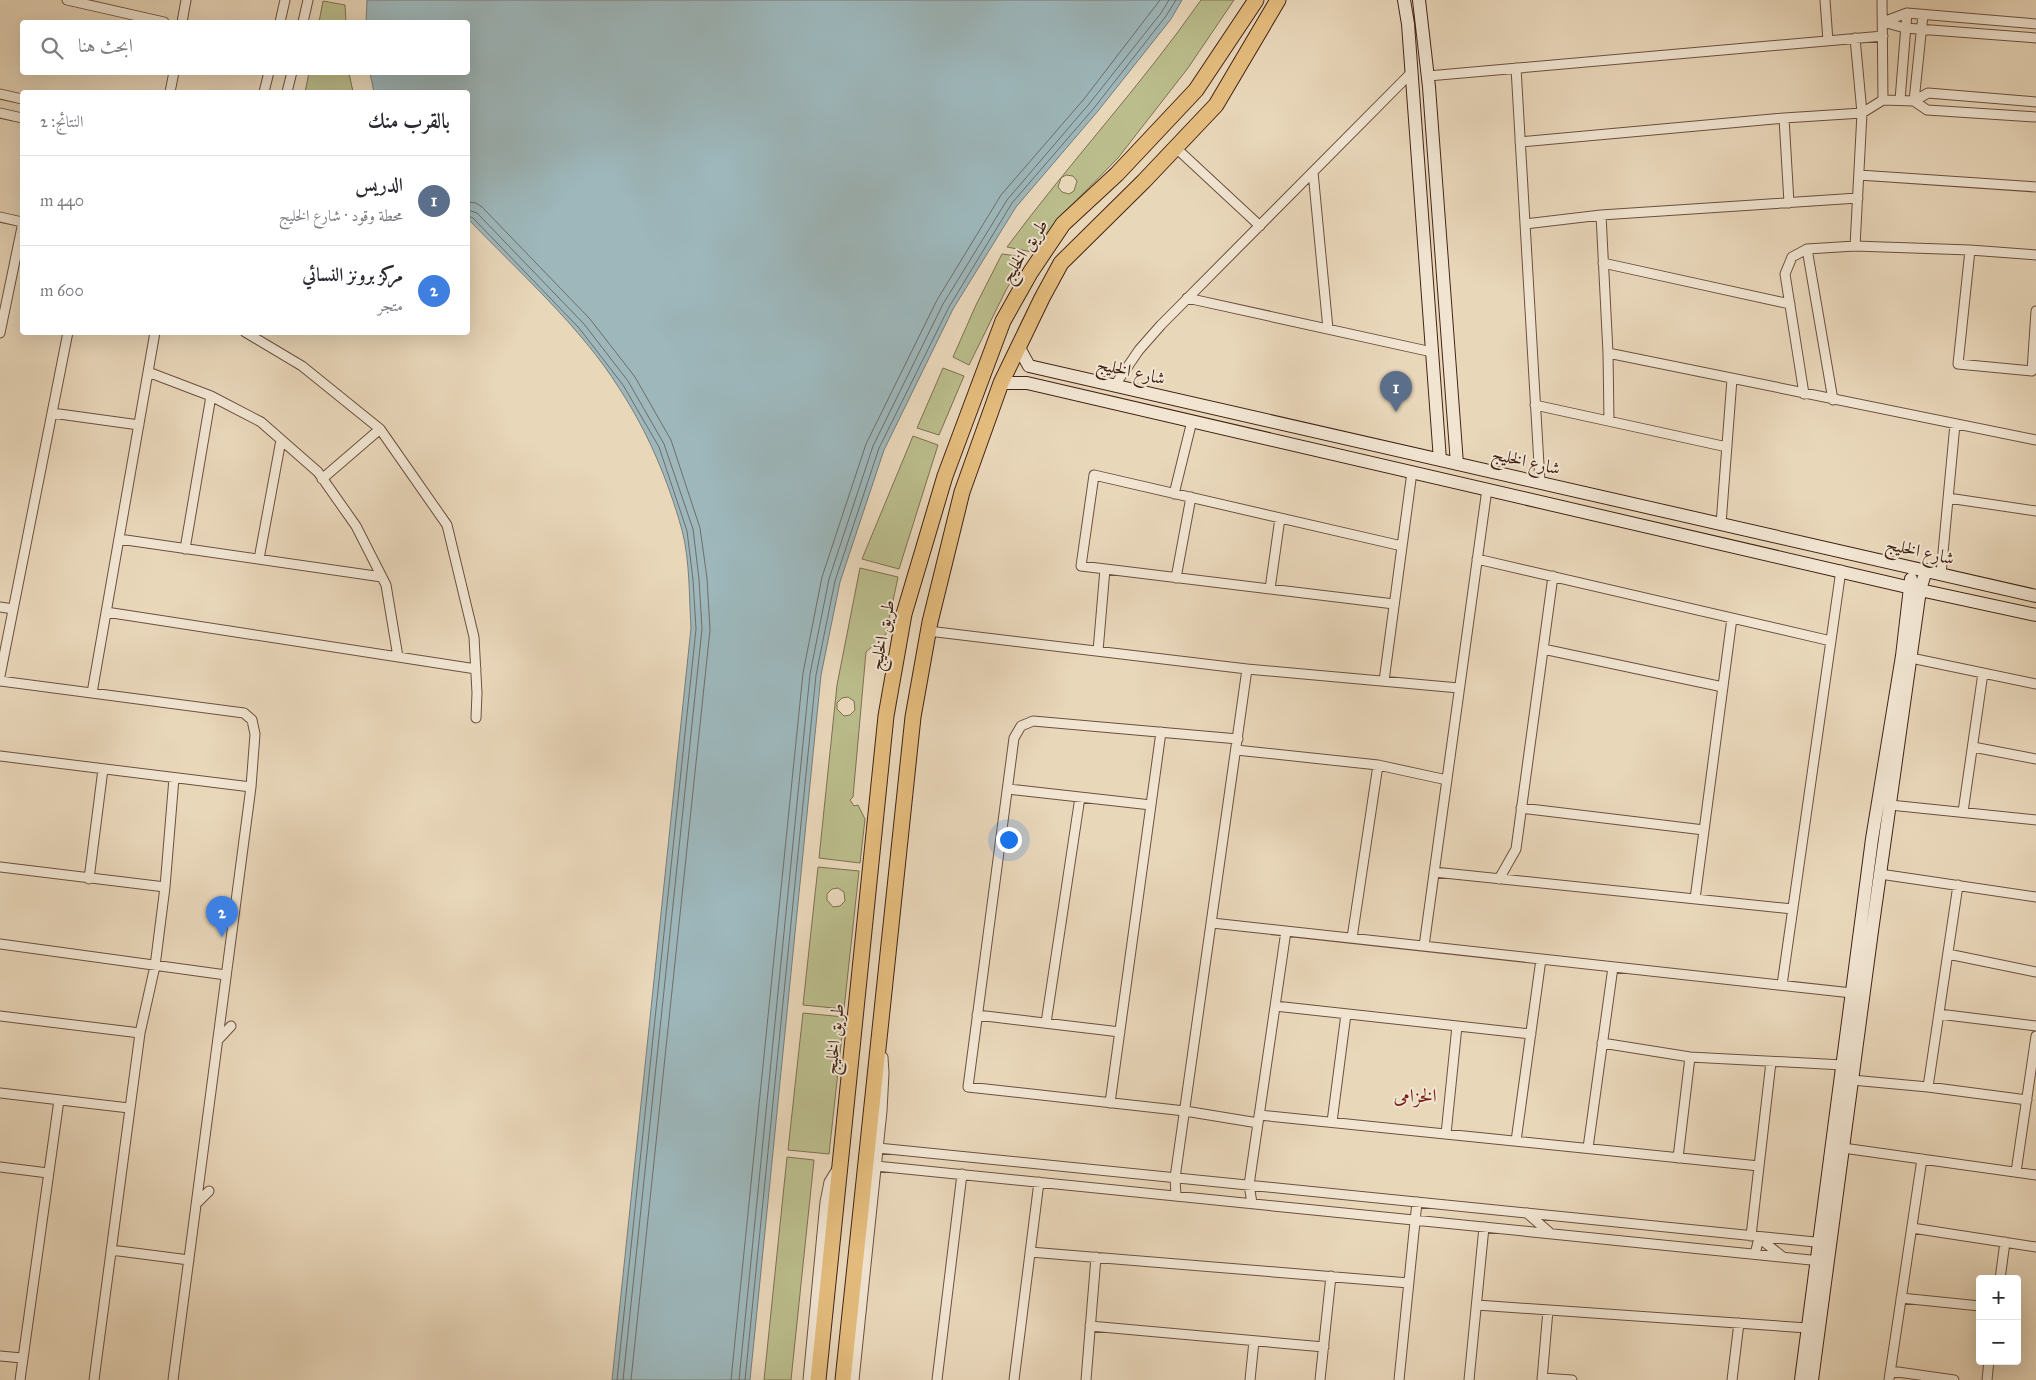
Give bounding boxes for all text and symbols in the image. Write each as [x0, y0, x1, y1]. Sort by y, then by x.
search box [20, 20, 470, 75]
icon: search [38, 34, 66, 62]
text: ابحث هنا [78, 34, 133, 57]
text: بالقرب منك [368, 108, 450, 134]
text: النتائج: 2 [40, 112, 83, 131]
text: الدريس [355, 173, 403, 196]
text: 440 m [40, 191, 84, 210]
text: 1 [431, 191, 437, 210]
text: محطة وقود · شارع الخليج [279, 206, 403, 225]
street label: طريق الخليج [995, 215, 1057, 290]
text: مركز برونز النسائي [302, 263, 403, 286]
text: 600 m [40, 281, 84, 300]
text: 2 [430, 281, 438, 300]
text: متجر [378, 296, 403, 315]
street label: شارع الخليج [1093, 352, 1167, 394]
pin: 1 [1380, 371, 1412, 412]
street label: شارع الخليج [1488, 442, 1562, 484]
street label: شارع الخليج [1882, 532, 1956, 574]
street label: طريق الخليج [864, 598, 905, 673]
your location [996, 827, 1022, 853]
pin: 2 [206, 896, 238, 937]
street label: طريق الخليج [819, 1002, 854, 1076]
district label: الخزامى [1393, 1084, 1437, 1108]
map controls [1976, 1275, 2021, 1365]
button: + [1976, 1275, 2021, 1320]
button: − [1976, 1320, 2021, 1365]

